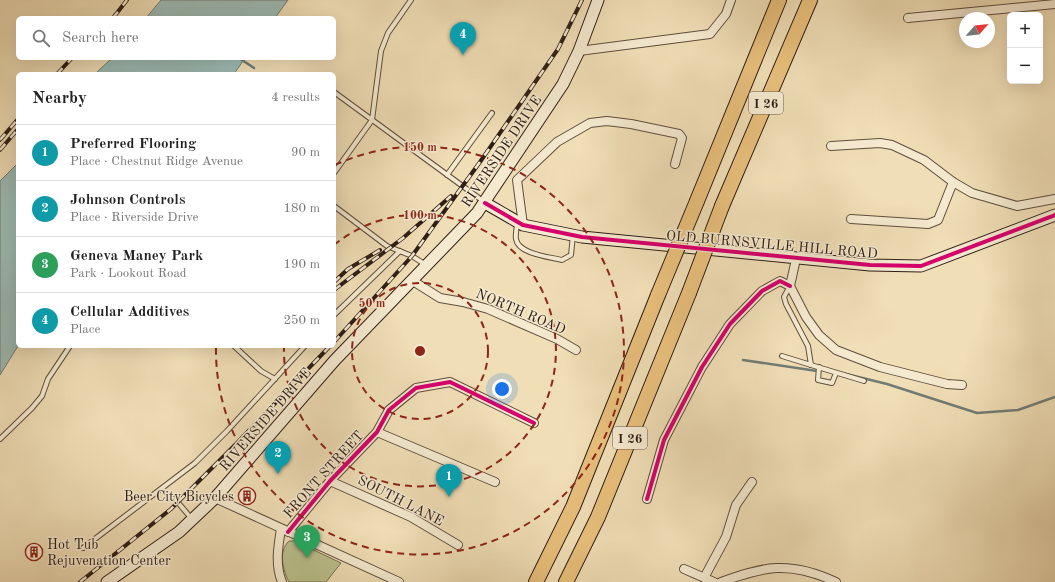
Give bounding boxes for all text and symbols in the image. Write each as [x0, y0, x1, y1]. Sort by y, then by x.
north arrow [959, 12, 995, 48]
map controls [1007, 12, 1043, 84]
button: + [1007, 12, 1043, 48]
search box [16, 16, 336, 60]
pin: 4 [450, 22, 476, 55]
icon: search [30, 27, 52, 49]
text: Search here [62, 31, 139, 46]
button: − [1007, 48, 1043, 84]
text: Nearby [32, 90, 87, 107]
text: 4 results [271, 91, 320, 104]
road number: I 26 [749, 92, 783, 114]
street label: RIVERSIDE DRIVE [459, 93, 544, 210]
text: Preferred Flooring [70, 137, 196, 152]
text: 150 m [403, 141, 437, 154]
text: 1 [41, 146, 49, 159]
text: 90 m [291, 146, 320, 159]
text: Place · Chestnut Ridge Avenue [70, 155, 243, 168]
text: Johnson Controls [70, 193, 185, 208]
text: 2 [41, 202, 49, 215]
text: 180 m [283, 202, 320, 215]
text: 100 m [403, 210, 437, 222]
text: Place · Riverside Drive [70, 211, 199, 224]
street label: OLD BURNSVILLE HILL ROAD [666, 229, 878, 261]
text: Geneva Maney Park [70, 249, 203, 264]
text: 3 [41, 258, 49, 271]
text: 190 m [283, 258, 320, 271]
text: Park · Lookout Road [70, 267, 187, 280]
street label: NORTH ROAD [474, 287, 568, 337]
text: 50 m [359, 297, 386, 310]
text: Cellular Additives [70, 305, 189, 320]
text: 4 [41, 314, 49, 327]
text: 250 m [283, 314, 320, 327]
text: Place [70, 323, 100, 336]
centre of rings [413, 344, 427, 358]
street label: RIVERSIDE DRIVE [217, 365, 314, 474]
your location [492, 379, 512, 399]
road number: I 26 [613, 427, 647, 449]
street label: FRONT STREET [281, 428, 366, 521]
pin: 2 [265, 441, 291, 474]
pin: 1 [436, 464, 462, 497]
street label: SOUTH LANE [355, 473, 446, 529]
building icon: Beer City Bicycles [237, 486, 257, 506]
place label: Beer City Bicycles [124, 490, 234, 504]
pin: 3 [294, 525, 320, 558]
place label: Hot Tub Rejuvenation Center [47, 538, 171, 568]
building icon: Hot Tub Rejuvenation Center [24, 542, 44, 562]

